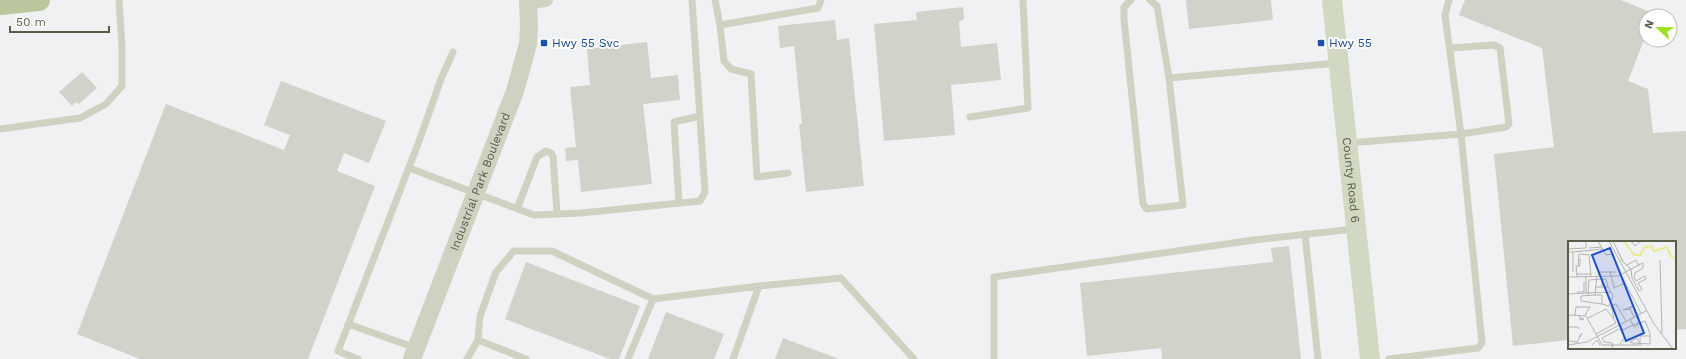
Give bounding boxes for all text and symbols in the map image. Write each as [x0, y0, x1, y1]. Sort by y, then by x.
scale bar [10, 8, 109, 34]
north arrow [1638, 8, 1678, 48]
text: 50 m [16, 15, 46, 29]
text: N [1642, 18, 1657, 31]
place label: Hwy 55 Svc [552, 36, 620, 50]
place label: Hwy 55 [1329, 36, 1372, 50]
marker: Hwy 55 Svc [539, 38, 549, 48]
marker: Hwy 55 [1316, 38, 1326, 48]
street label: Industrial Park Boulevard [447, 110, 513, 253]
street label: County Road 6 [1340, 137, 1363, 223]
inset map [1568, 241, 1676, 349]

